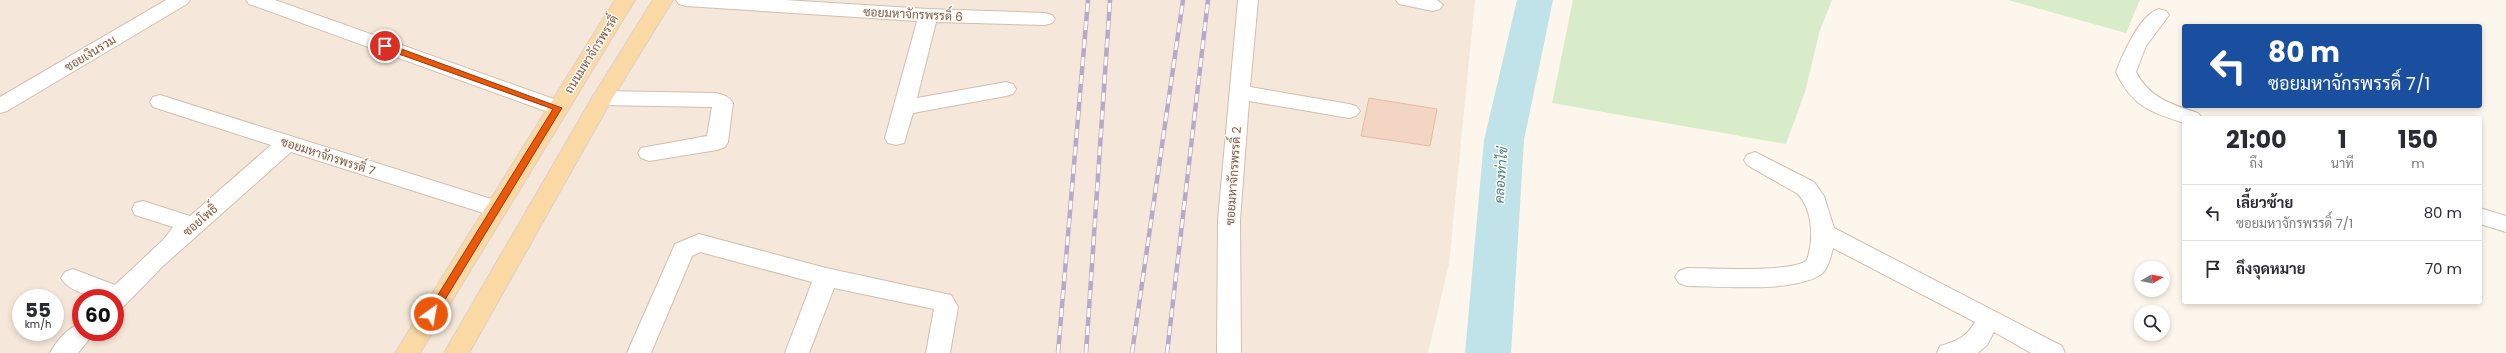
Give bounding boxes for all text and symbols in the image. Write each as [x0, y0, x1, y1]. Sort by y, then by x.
street label: ซอยมหาจักรพรรดิ์ 6 [863, 0, 963, 25]
street label: ถนนมหาจักรพรรดิ์ [558, 10, 622, 97]
pin [368, 29, 402, 63]
street label: ซอยเงินรวม [61, 31, 119, 75]
text: 80 m [2268, 33, 2340, 72]
icon: arrive [374, 35, 396, 57]
icon: left [2202, 40, 2254, 92]
text: ซอยมหาจักรพรรดิ์ 7/1 [2268, 71, 2430, 96]
text: 21:00 [2226, 123, 2287, 156]
text: 1 [2338, 123, 2347, 156]
text: 150 [2398, 123, 2438, 156]
street label: ซอยมหาจักรพรรดิ์ 2 [1219, 126, 1245, 226]
street label: ซอยมหาจักรพรรดิ์ 7 [278, 130, 379, 179]
water label: คลองท่าไข่ [1490, 145, 1513, 204]
text: ถึง [2250, 154, 2263, 173]
text: นาที [2331, 154, 2354, 173]
text: m [2411, 154, 2425, 173]
text: เลี้ยวซ้าย [2236, 192, 2293, 213]
street label: ซอยโพธิ์ [177, 198, 221, 240]
icon: left [2202, 202, 2224, 224]
text: 80 m [2424, 202, 2462, 223]
text: ซอยมหาจักรพรรดิ์ 7/1 [2236, 214, 2353, 233]
icon: arrive [2202, 258, 2224, 280]
text: ถึงจุดหมาย [2236, 258, 2306, 279]
text: 70 m [2425, 258, 2462, 279]
north arrow [2134, 261, 2170, 297]
map controls [2134, 261, 2170, 341]
speed limit sign: 60 [72, 289, 124, 341]
position arrow [410, 293, 452, 335]
text: 55 [25, 296, 51, 324]
button: search [2134, 305, 2170, 341]
text: km/h [25, 317, 51, 332]

